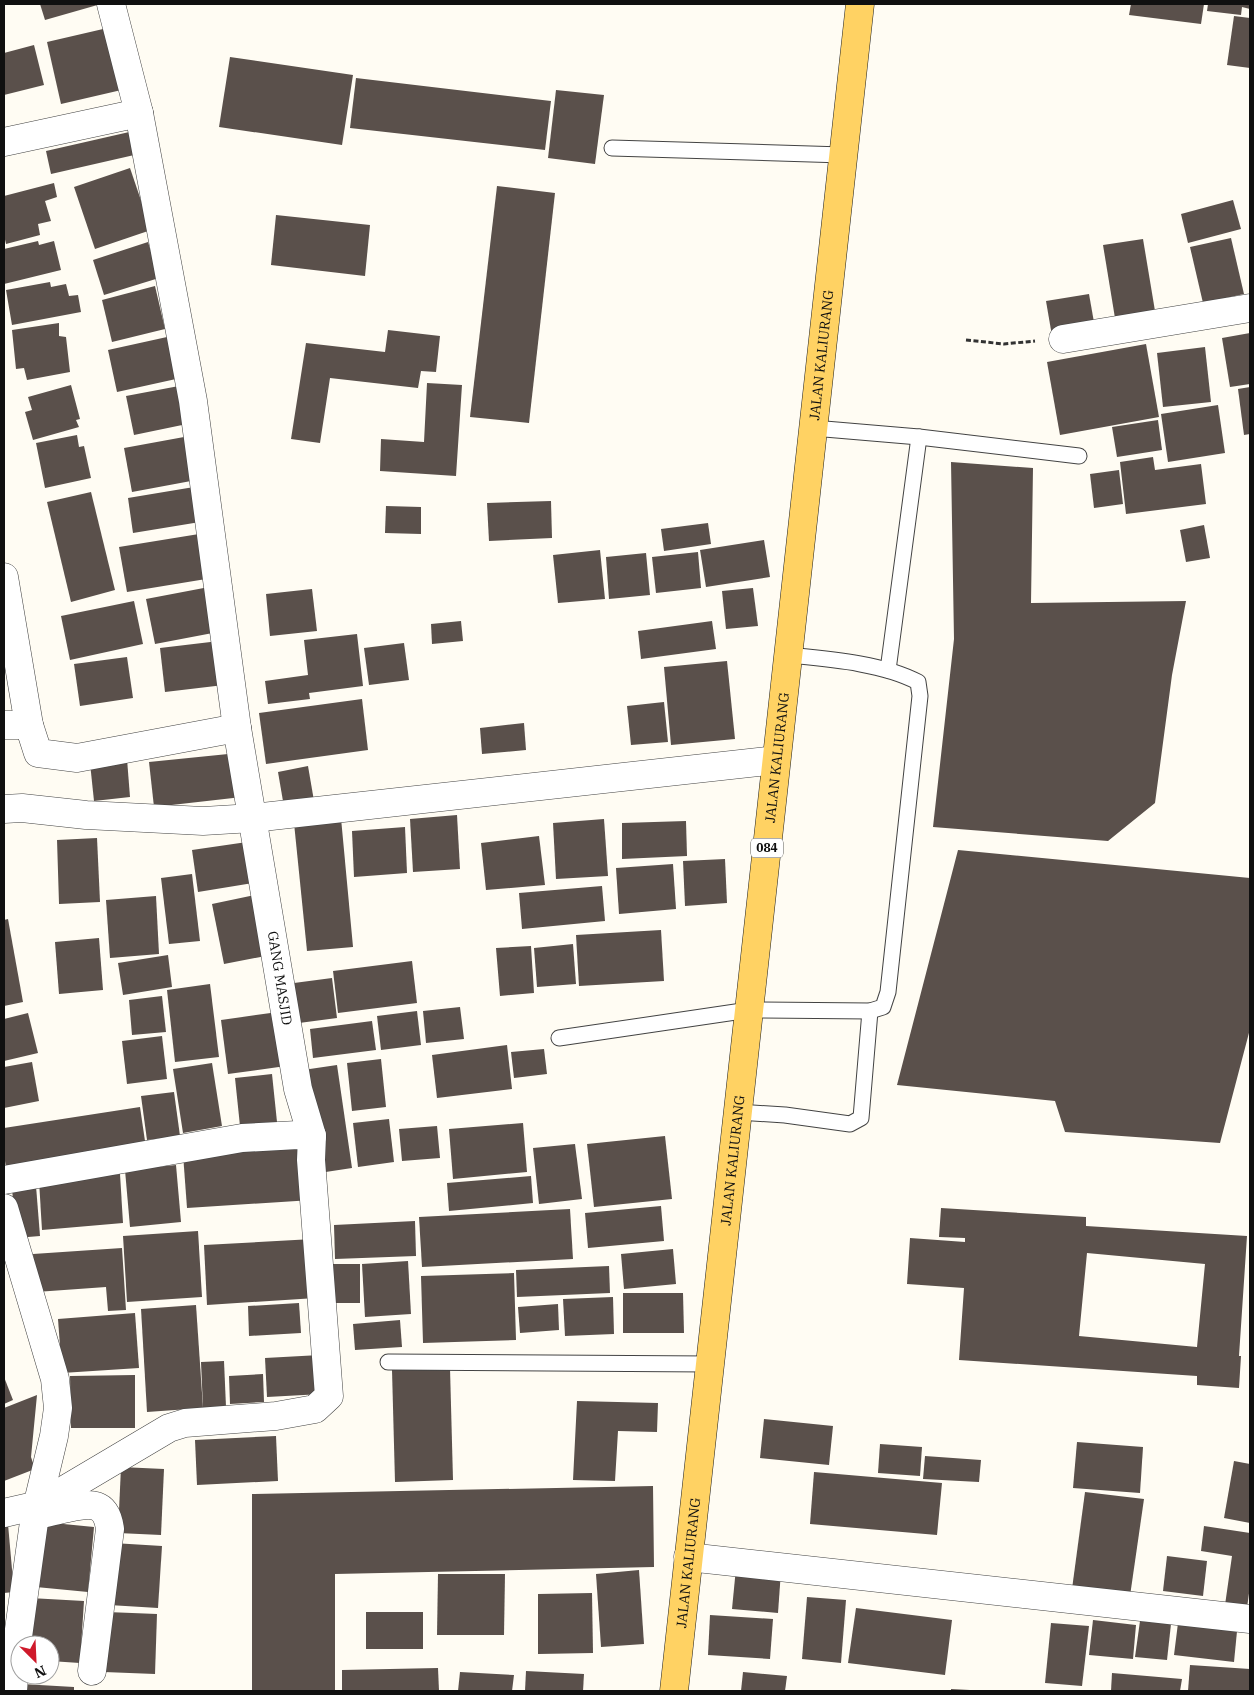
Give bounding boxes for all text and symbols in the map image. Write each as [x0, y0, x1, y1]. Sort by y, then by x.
street label: JALAN KALIURANG [805, 289, 837, 421]
street label: JALAN KALIURANG [761, 692, 793, 824]
road number: 084 [751, 838, 783, 858]
street label: GANG MASJID [264, 930, 296, 1026]
street label: JALAN KALIURANG [716, 1094, 749, 1226]
street label: JALAN KALIURANG [672, 1497, 704, 1629]
north arrow [10, 1635, 60, 1685]
text: N [32, 1661, 49, 1682]

